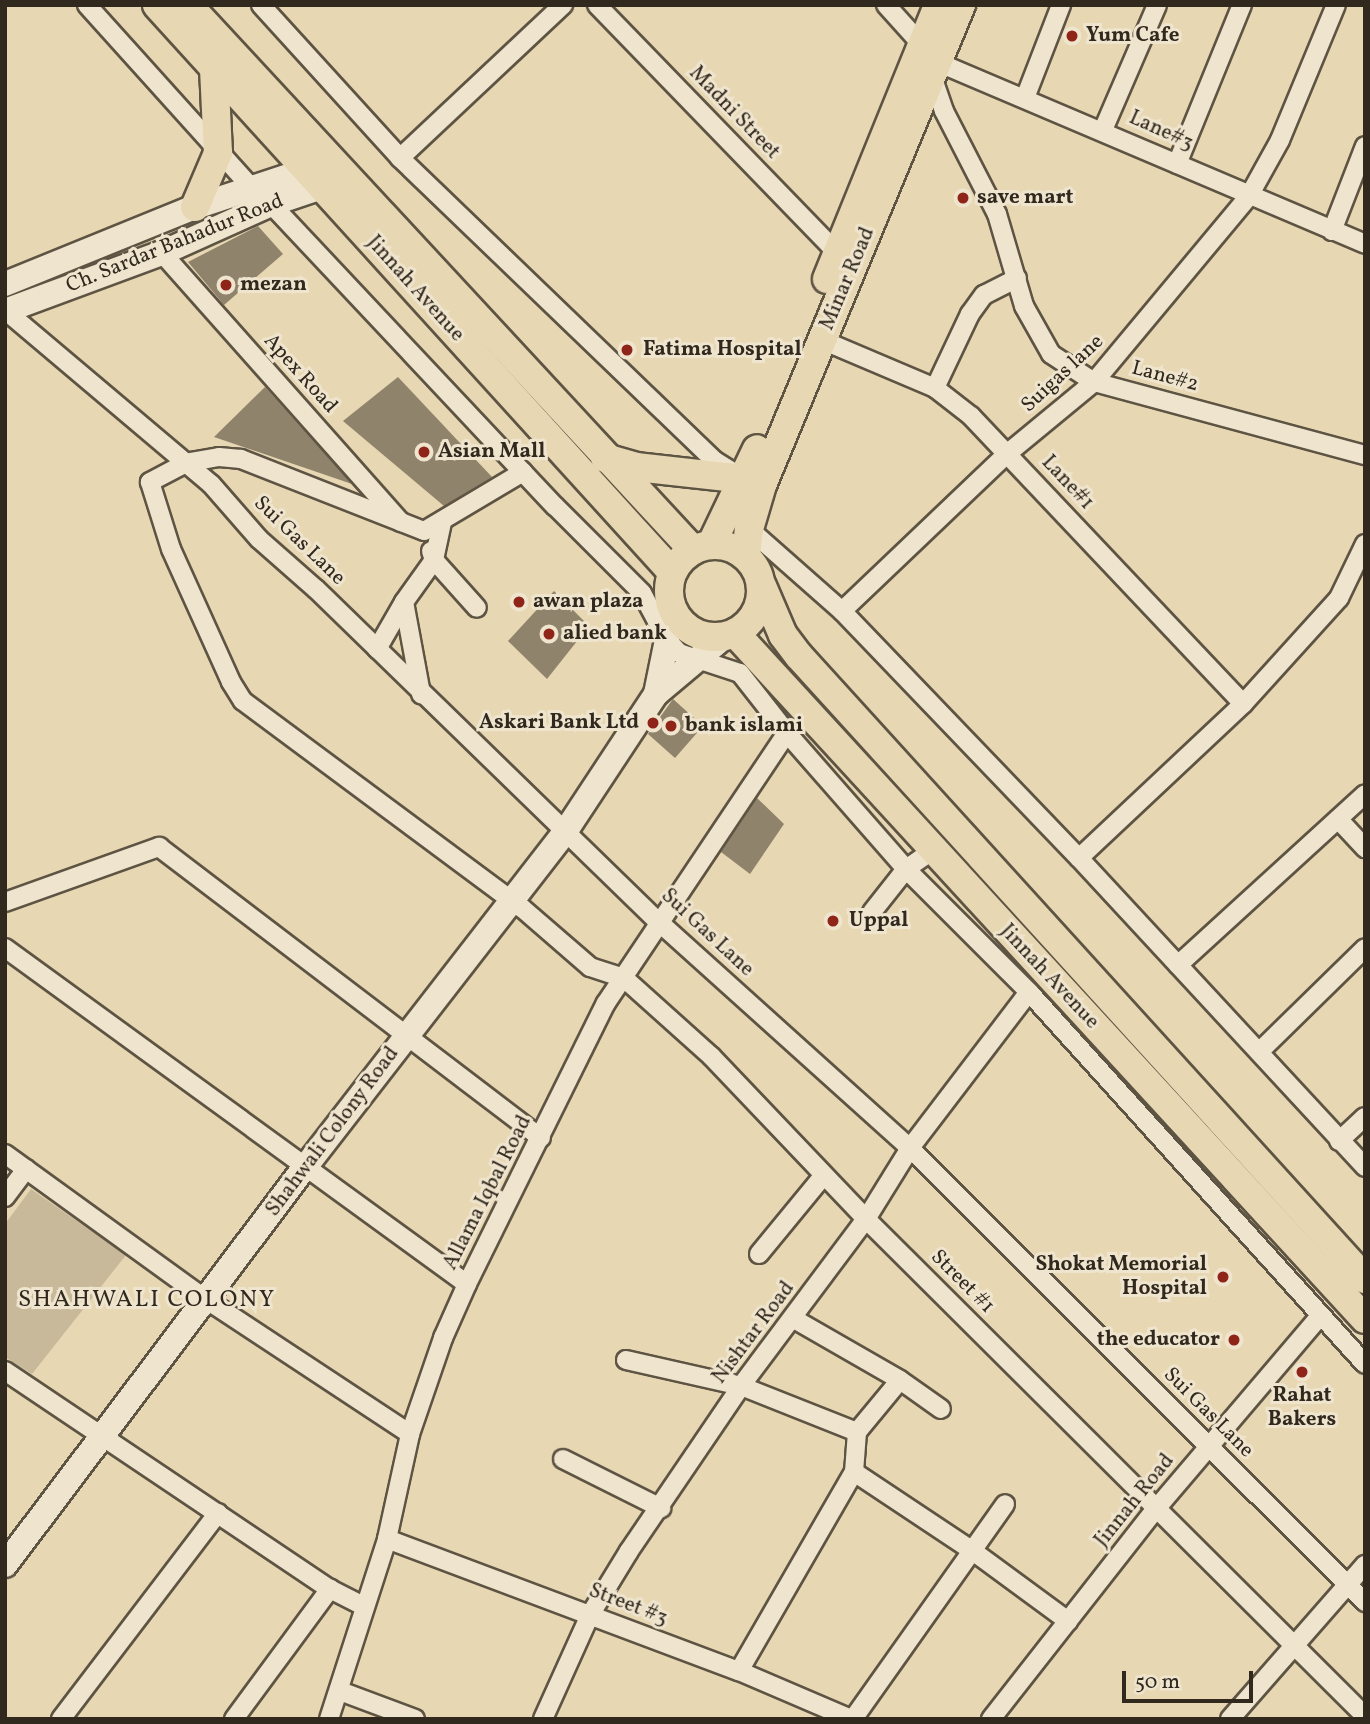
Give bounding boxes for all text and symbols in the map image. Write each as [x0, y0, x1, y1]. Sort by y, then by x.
place label: Yum Cafe [1086, 23, 1179, 49]
marker: Yum Cafe [1064, 28, 1080, 44]
street label: Madni Street [683, 61, 785, 165]
street label: Lane#3 [1125, 106, 1197, 156]
place label: save mart [977, 185, 1073, 211]
street label: Ch. Sardar Bahadur Road [63, 189, 287, 299]
marker: save mart [955, 190, 971, 206]
street label: Minar Road [815, 224, 881, 334]
street label: Jinnah Avenue [361, 231, 469, 347]
place label: mezan [240, 272, 307, 298]
marker: mezan [218, 277, 234, 293]
street label: Apex Road [258, 329, 342, 419]
street label: Suigas lane [1017, 330, 1109, 418]
place label: Fatima Hospital [643, 337, 802, 363]
marker: Fatima Hospital [617, 340, 637, 360]
street label: Lane#2 [1129, 356, 1201, 398]
place label: Asian Mall [438, 439, 545, 465]
marker: Asian Mall [416, 444, 432, 460]
street label: Lane#1 [1036, 451, 1098, 515]
street label: Sui Gas Lane [248, 491, 350, 591]
place label: awan plaza [533, 589, 644, 615]
marker: awan plaza [511, 594, 527, 610]
place label: alied bank [563, 621, 667, 647]
marker: alied bank [541, 626, 557, 642]
place label: Askari Bank Ltd [479, 710, 639, 736]
place label: bank islami [685, 713, 803, 739]
marker: Askari Bank Ltd [645, 715, 661, 731]
marker: bank islami [663, 718, 679, 734]
street label: Sui Gas Lane [655, 884, 759, 982]
place label: Uppal [849, 908, 908, 934]
marker: Uppal [823, 911, 843, 931]
street label: Jinnah Avenue [994, 919, 1104, 1035]
street label: Shahwali Colony Road [261, 1042, 405, 1222]
street label: Allama Iqbal Road [438, 1112, 538, 1274]
street label: Street #1 [925, 1245, 999, 1319]
place label: Shokat Memorial Hospital [1035, 1252, 1207, 1302]
marker: Shokat Memorial Hospital [1213, 1267, 1233, 1287]
street label: Nishtar Road [707, 1277, 801, 1389]
district label: SHAHWALI COLONY [20, 1287, 274, 1315]
place label: the educator [1097, 1327, 1220, 1353]
marker: the educator [1226, 1332, 1242, 1348]
street label: Sui Gas Lane [1157, 1362, 1259, 1464]
marker: Rahat Bakers [1294, 1364, 1310, 1380]
place label: Rahat Bakers [1268, 1383, 1336, 1433]
street label: Jinnah Road [1090, 1449, 1180, 1553]
street label: Street #3 [585, 1578, 671, 1632]
scale bar [1125, 1658, 1256, 1702]
text: 50 m [1135, 1668, 1180, 1697]

